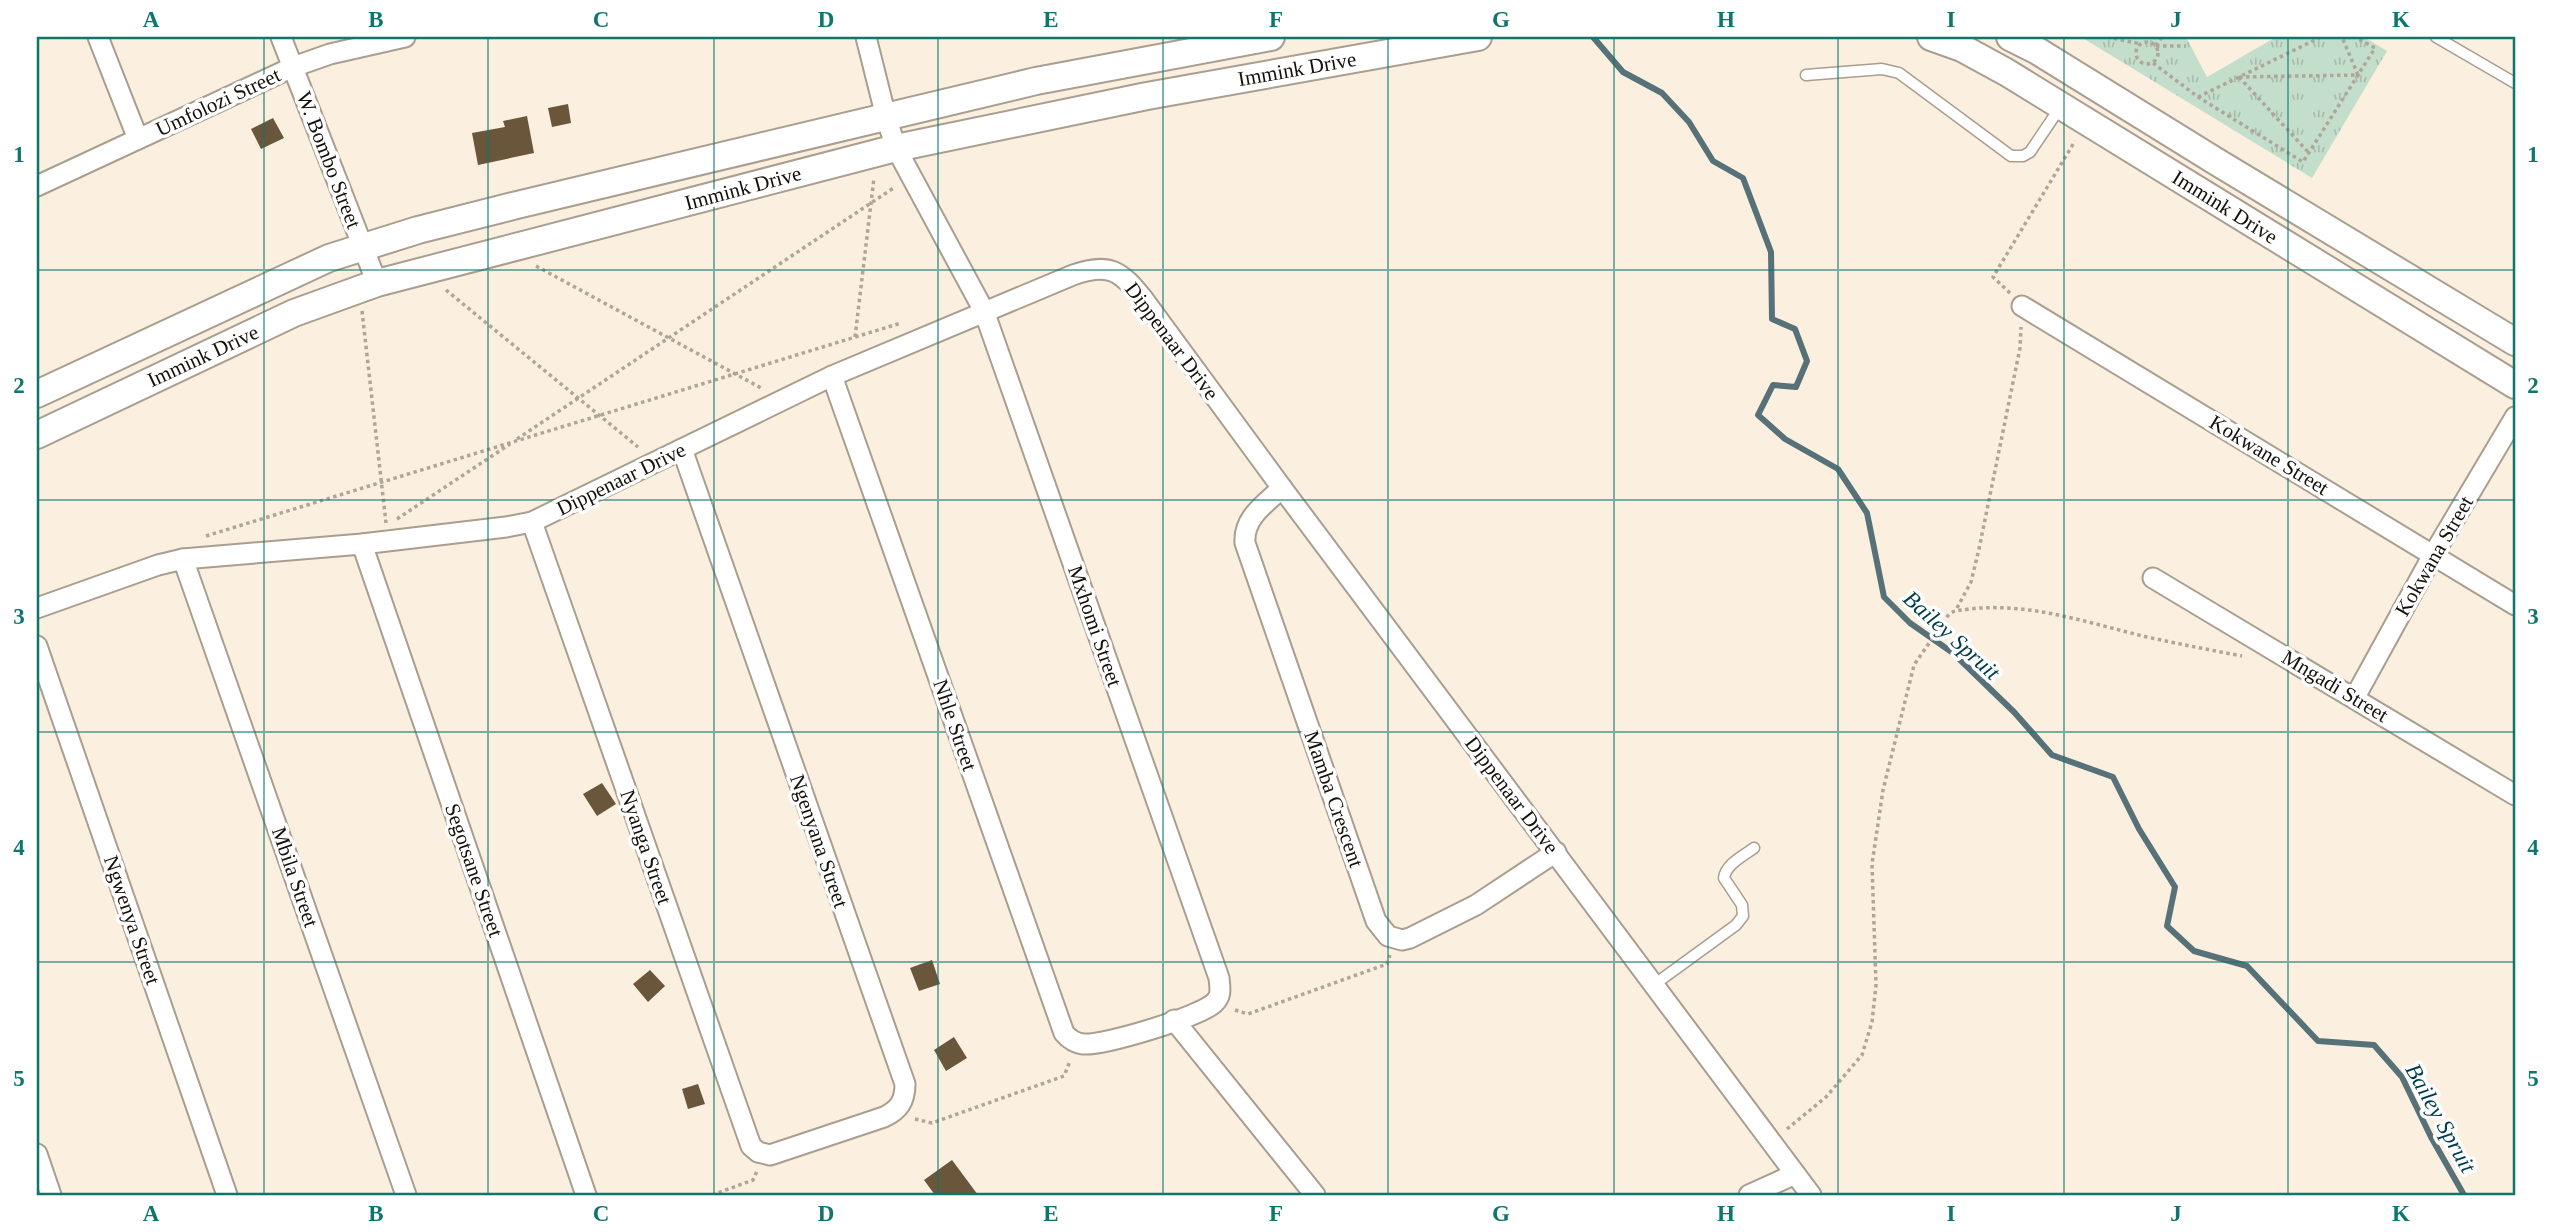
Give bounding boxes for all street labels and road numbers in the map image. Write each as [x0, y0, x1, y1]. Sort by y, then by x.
street label: Immink Drive [1236, 47, 1358, 91]
street label: Umfolozi Street [152, 63, 284, 141]
street label: W. Bombo Street [292, 88, 366, 232]
street label: Immink Drive [682, 161, 804, 215]
street label: Immink Drive [2168, 165, 2282, 249]
street label: Dippenaar Drive [1120, 278, 1224, 404]
street label: Immink Drive [144, 320, 262, 392]
street label: Kokwane Street [2205, 410, 2333, 500]
street label: Dippenaar Drive [553, 437, 689, 521]
street label: Kokwana Street [2390, 492, 2478, 620]
street label: Mxhomi Street [1063, 562, 1127, 690]
street label: Mngadi Street [2278, 645, 2393, 727]
street label: Nhle Street [928, 676, 982, 774]
street label: Mamba Crescent [1299, 728, 1369, 871]
street label: Dippenaar Drive [1460, 732, 1564, 858]
street label: Ngenyana Street [785, 771, 853, 911]
street label: Nyanga Street [615, 787, 677, 908]
street label: Segotsane Street [440, 800, 508, 940]
street label: Mbila Street [267, 824, 323, 930]
street label: Ngwenya Street [99, 852, 165, 988]

